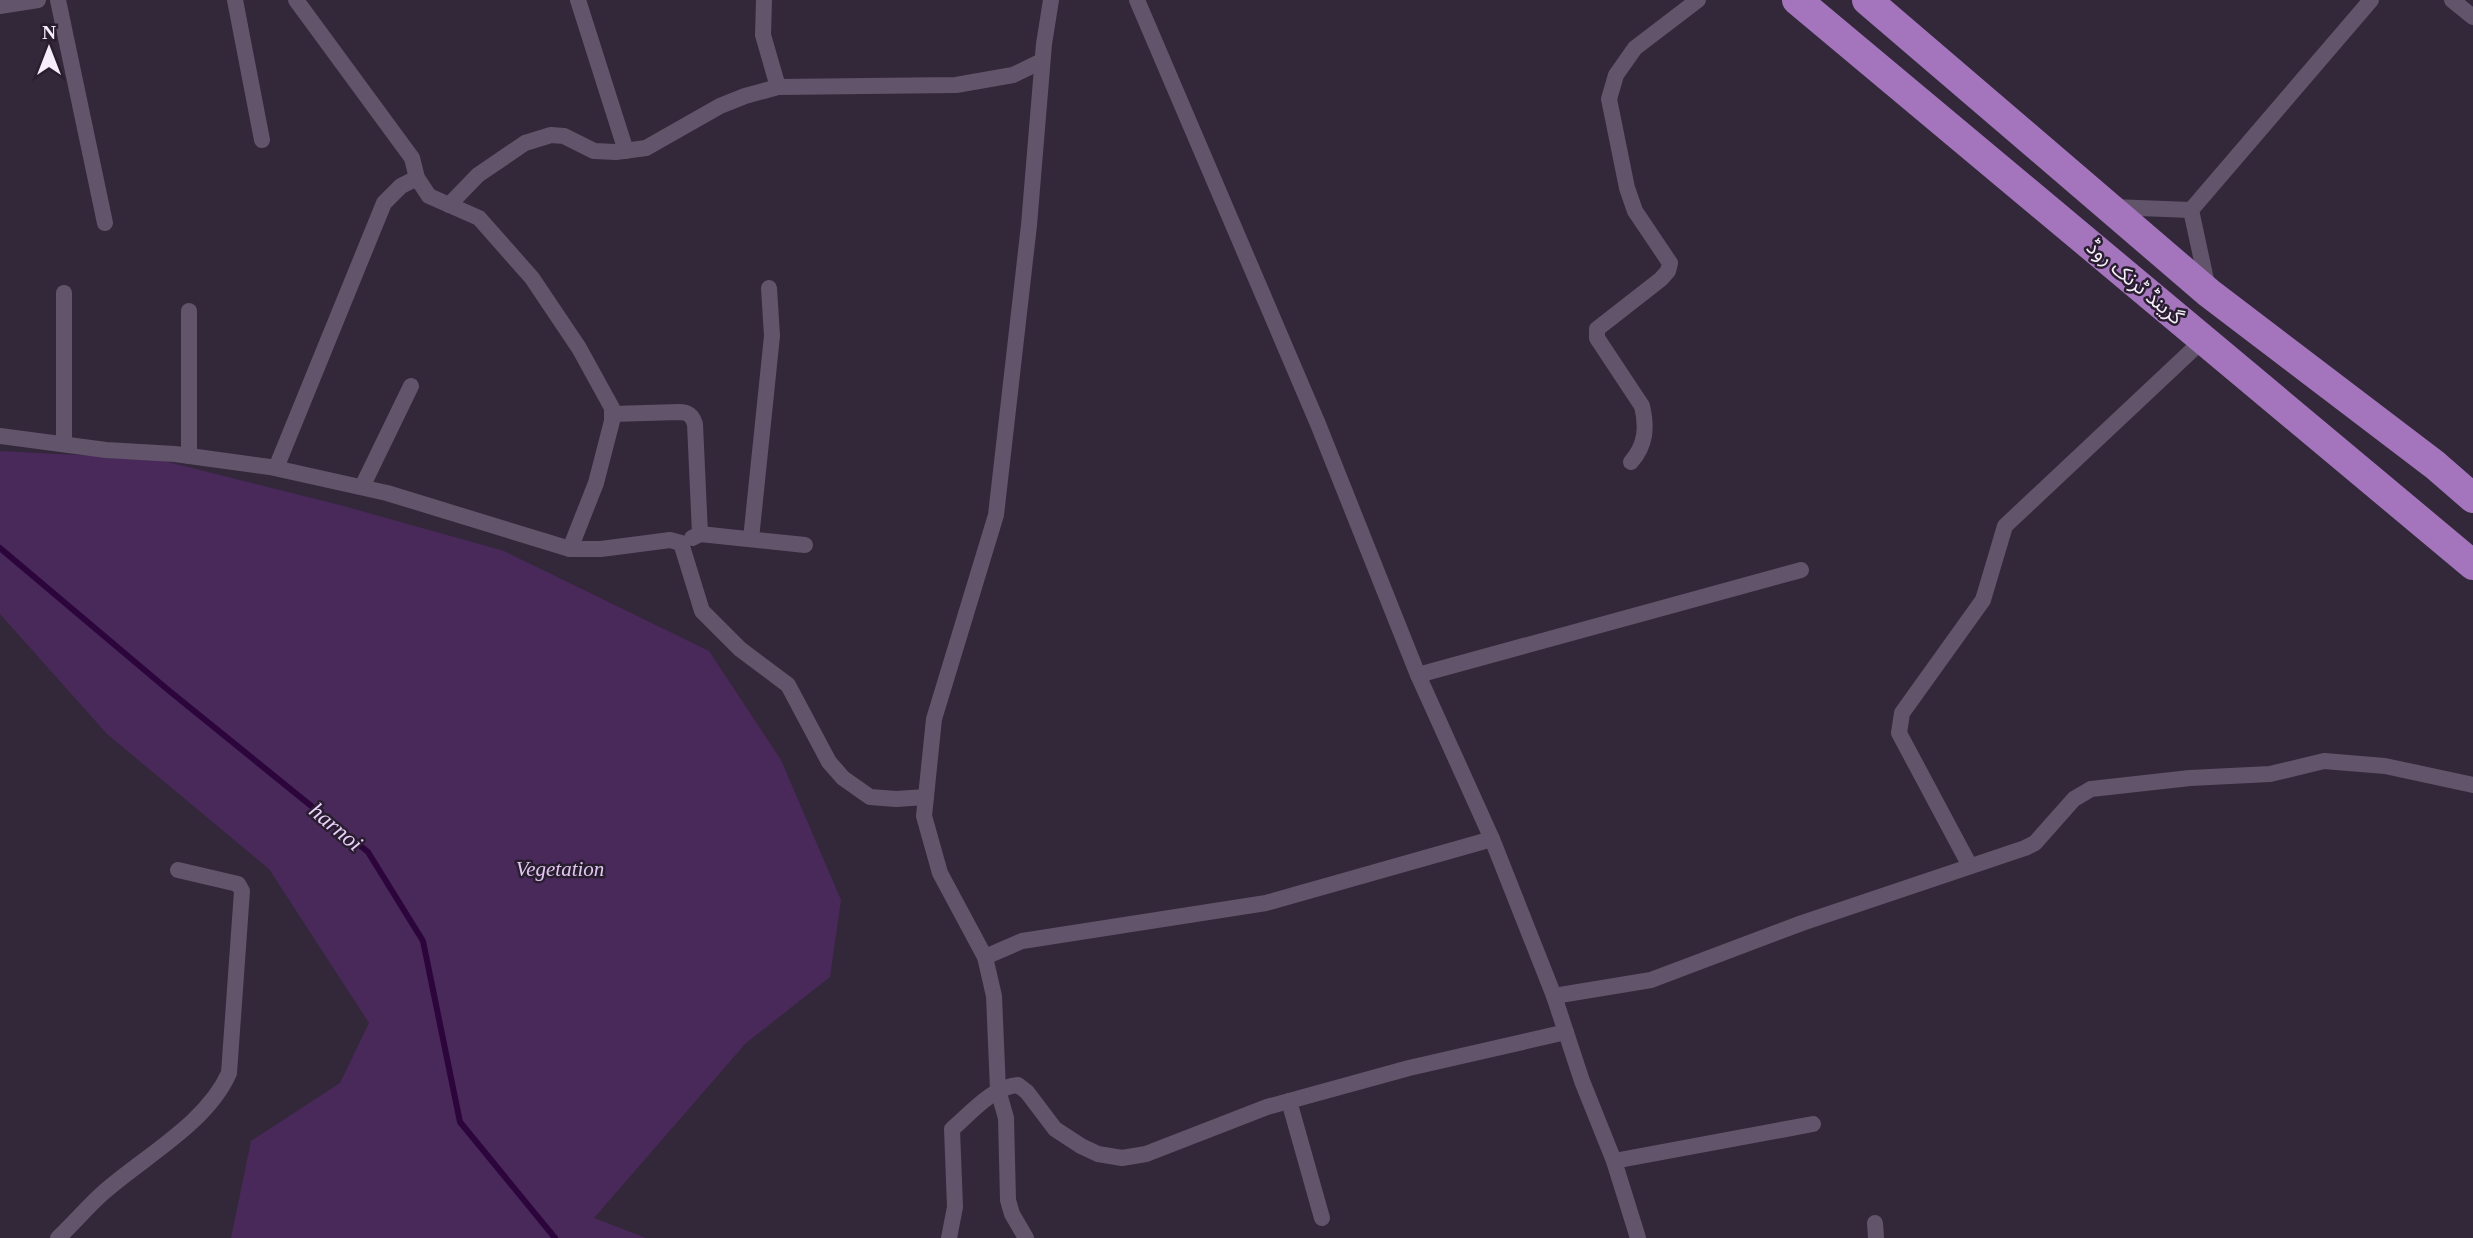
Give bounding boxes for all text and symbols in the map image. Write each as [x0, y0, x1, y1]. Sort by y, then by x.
north arrow [14, 14, 84, 84]
text: N [42, 22, 56, 43]
street label: گرینڈ ٹرنک روڈ [2082, 235, 2188, 330]
water label: harnoi [304, 798, 368, 856]
park label: Vegetation [516, 857, 604, 881]

